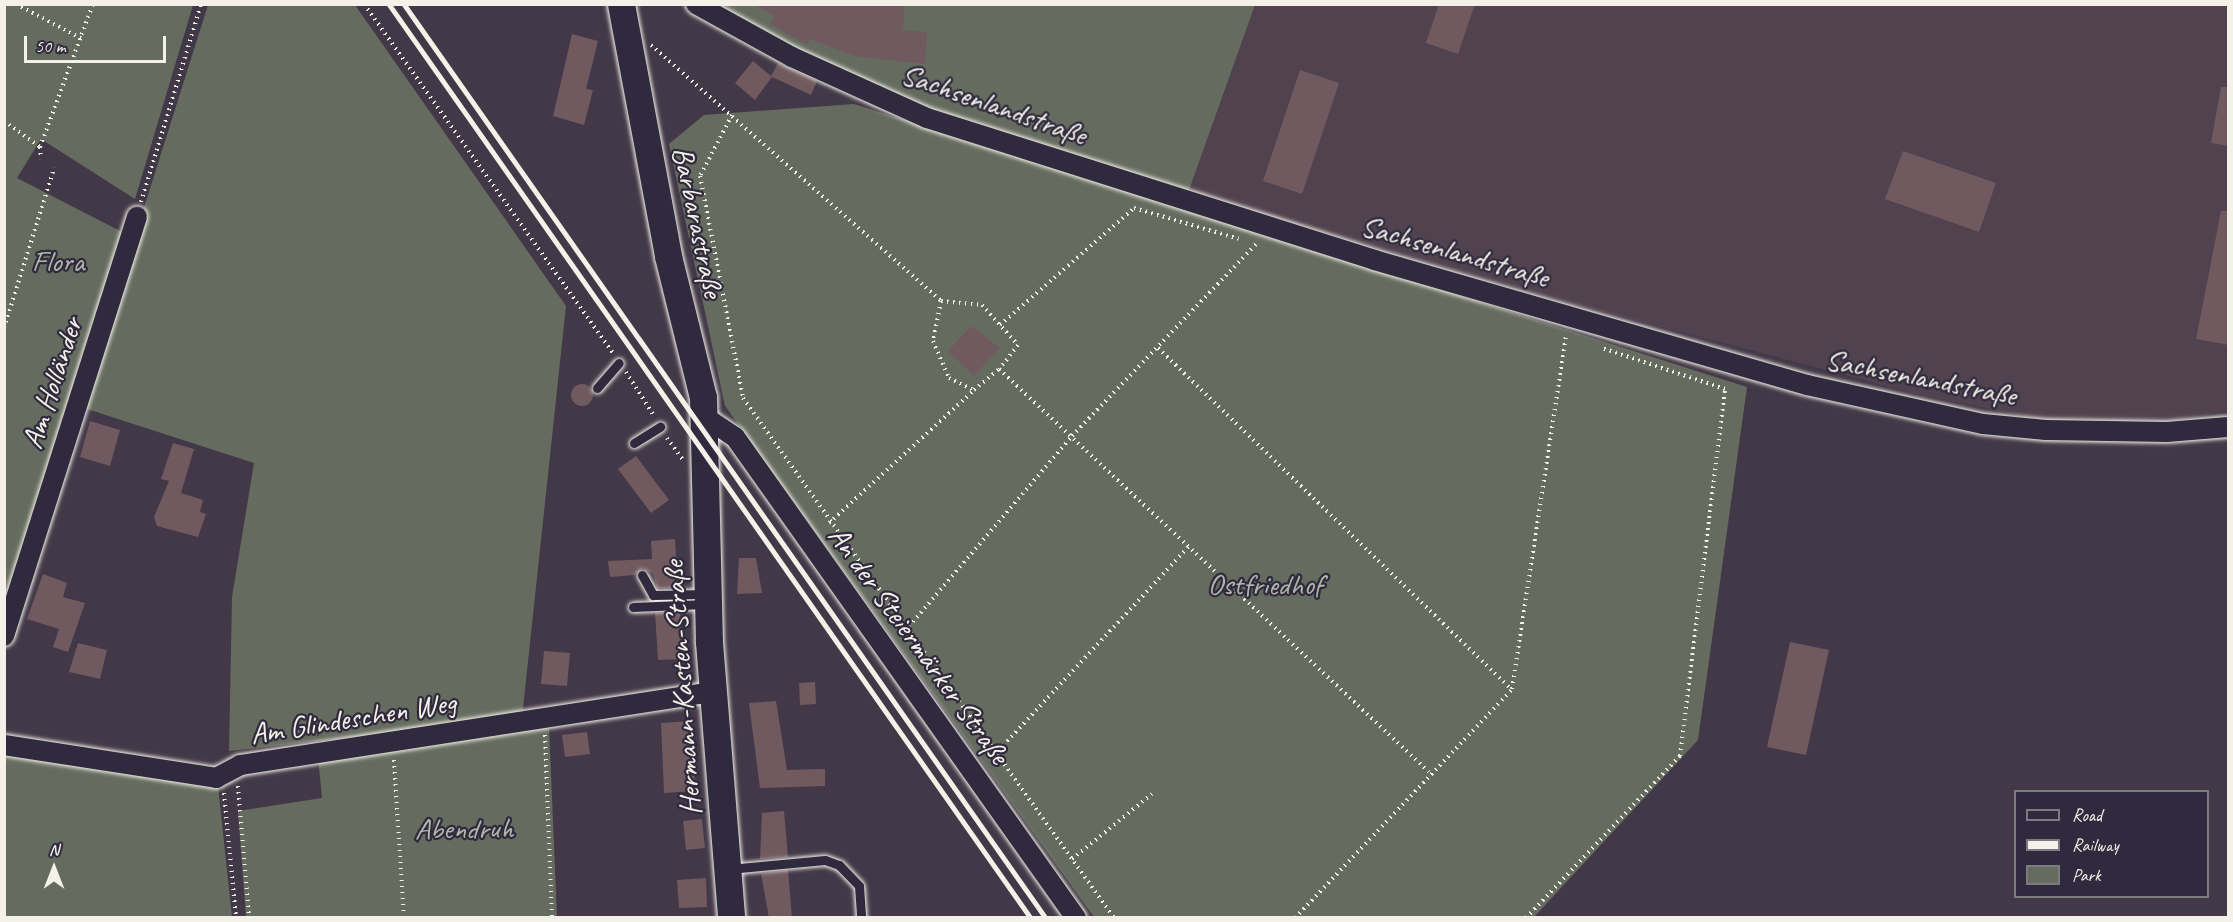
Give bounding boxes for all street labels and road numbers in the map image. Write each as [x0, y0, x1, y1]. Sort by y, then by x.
street label: Sachsenlandstraße [897, 55, 1091, 153]
street label: Barbarastraße [664, 143, 732, 301]
street label: Sachsenlandstraße [1357, 207, 1553, 295]
street label: Am Holländer [14, 313, 90, 453]
street label: Sachsenlandstraße [1823, 341, 2019, 413]
street label: An der Steiermärker Straße [820, 519, 1018, 771]
street label: Hermann-Kasten-Straße [655, 559, 709, 817]
street label: Am Glindeschen Weg [248, 684, 458, 752]

